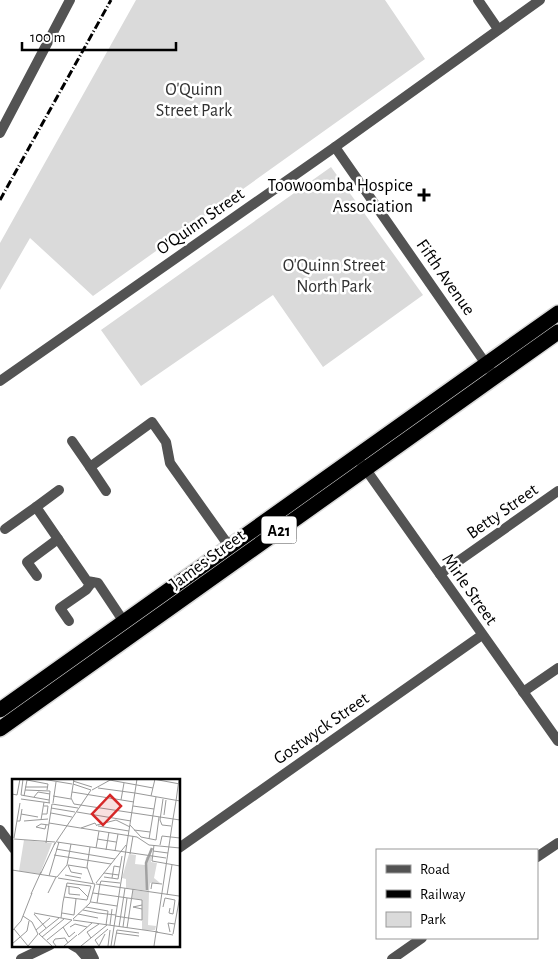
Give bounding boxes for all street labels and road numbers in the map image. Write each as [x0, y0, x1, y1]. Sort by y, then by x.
street label: O'Quinn Street [153, 185, 248, 259]
street label: Fifth Avenue [412, 236, 478, 319]
street label: Betty Street [464, 481, 542, 543]
road number: A21 [262, 516, 296, 544]
street label: James Street [167, 526, 249, 593]
street label: Mirle Street [438, 551, 500, 629]
street label: Gostwyck Street [271, 689, 373, 768]

